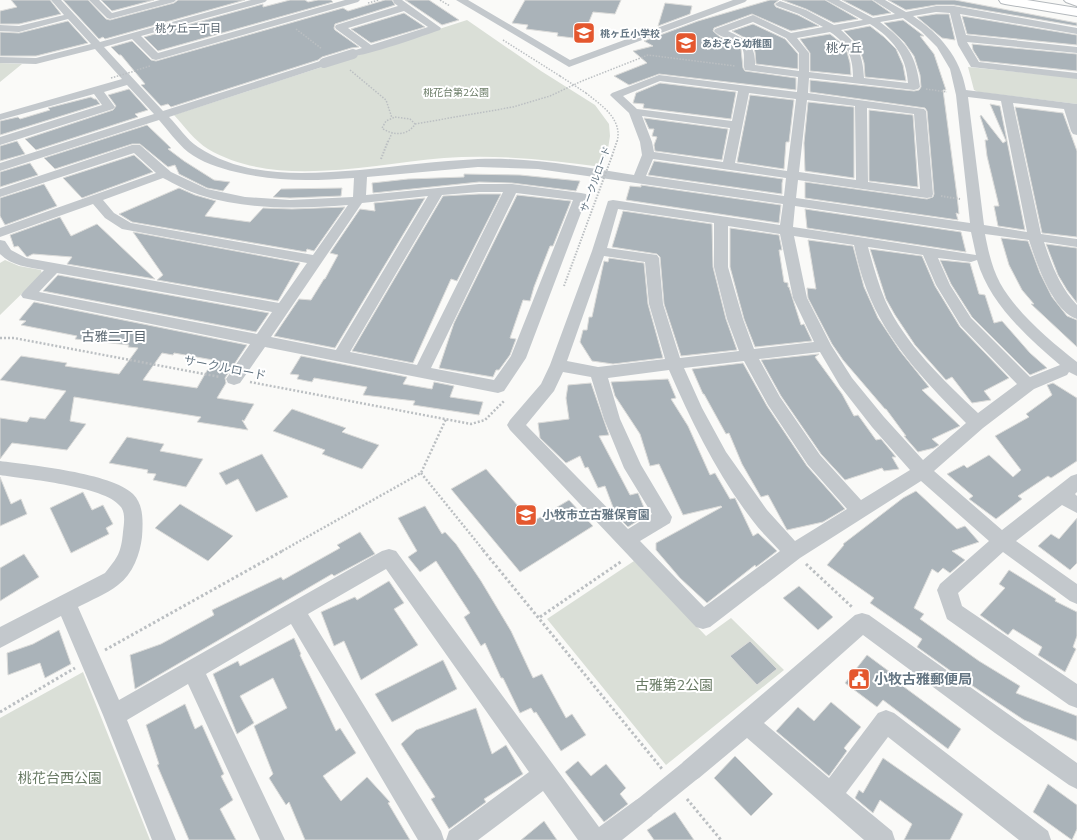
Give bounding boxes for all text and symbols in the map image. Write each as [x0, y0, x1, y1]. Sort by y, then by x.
school or university icon: 桃ヶ丘小学校 [571, 20, 597, 46]
district label: 桃ケ丘一丁目 [155, 21, 221, 36]
place label: 桃ヶ丘小学校 [600, 27, 660, 41]
school or university icon: あおぞら幼稚園 [673, 30, 699, 56]
place label: あおぞら幼稚園 [702, 37, 772, 51]
district label: 桃ケ丘 [826, 40, 862, 56]
park label: 桃花台第2公園 [423, 86, 489, 100]
street label: サークルロード [577, 144, 614, 214]
district label: 古雅二丁目 [81, 328, 147, 346]
street label: サークルロード [182, 352, 268, 384]
school or university icon: 小牧市立古雅保育園 [513, 502, 539, 528]
place label: 小牧市立古雅保育園 [542, 507, 650, 523]
public building icon: 小牧古雅郵便局 [846, 666, 872, 692]
place label: 小牧古雅郵便局 [874, 670, 972, 689]
park label: 古雅第2公園 [635, 676, 713, 695]
park label: 桃花台西公園 [18, 769, 102, 788]

